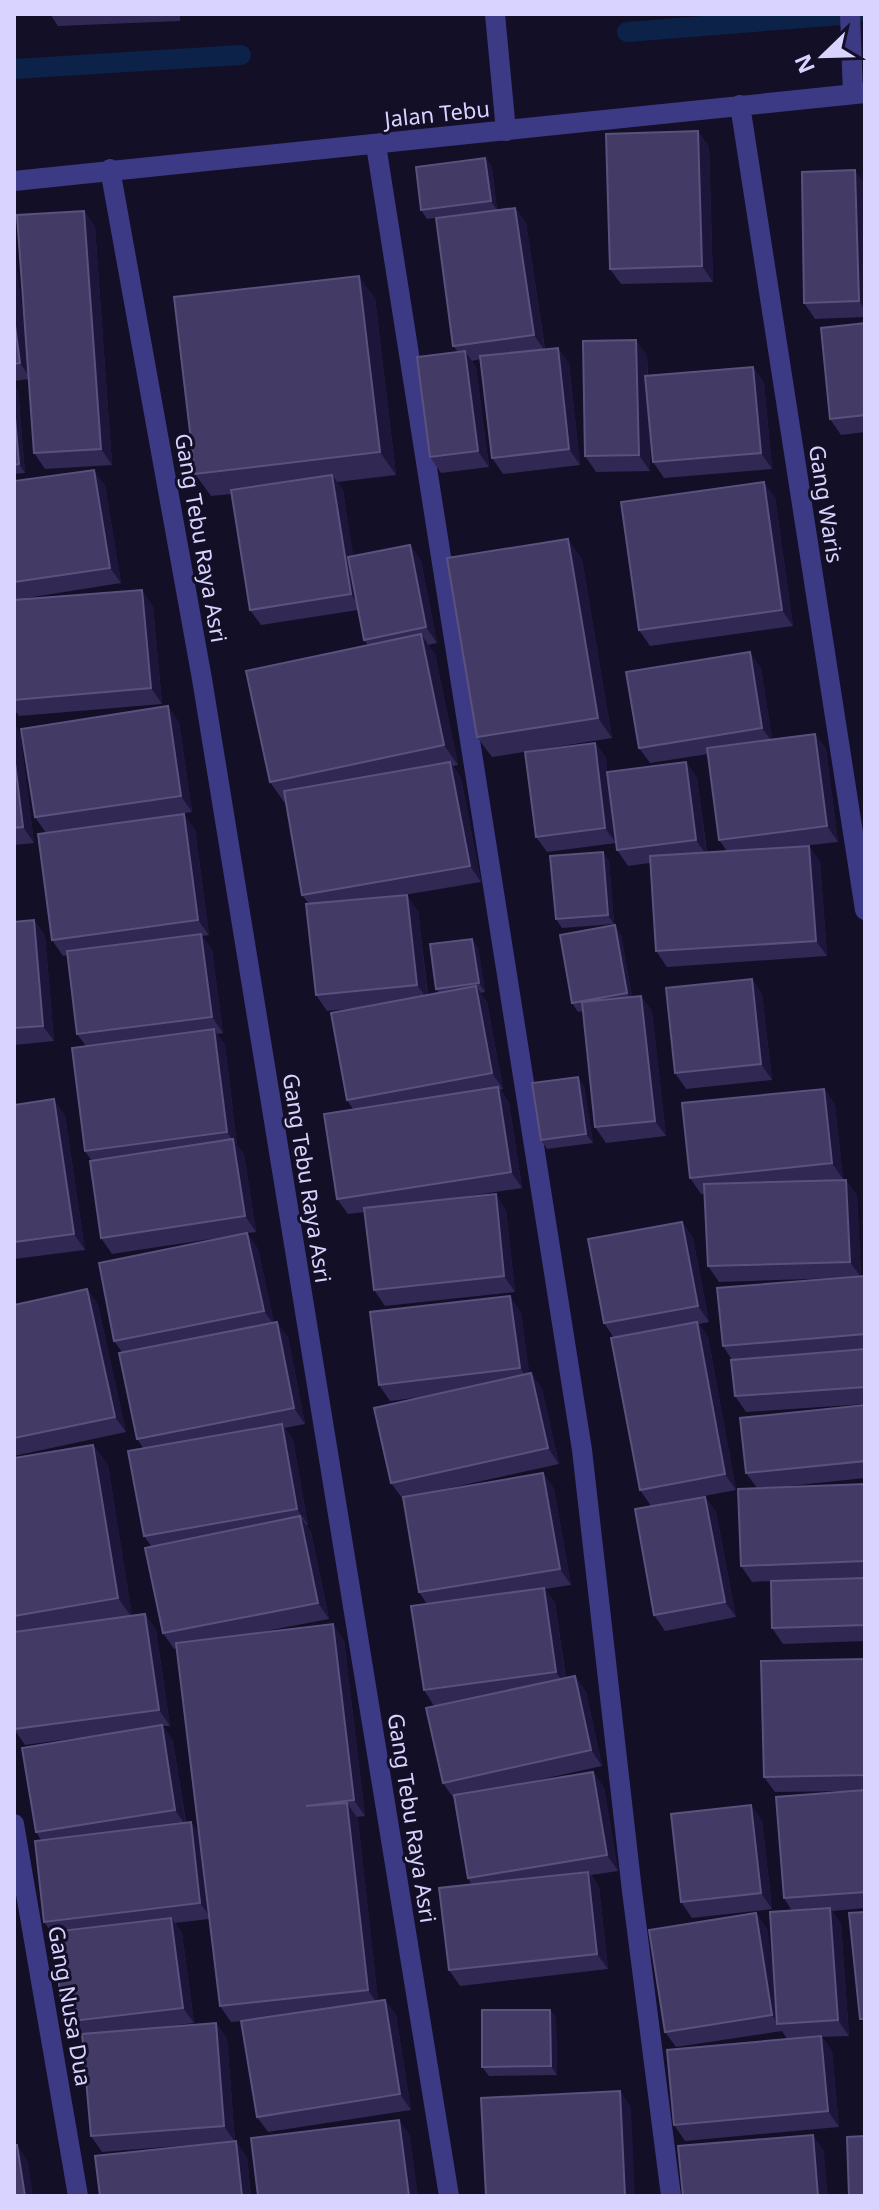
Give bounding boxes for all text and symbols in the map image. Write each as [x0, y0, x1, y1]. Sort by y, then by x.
north arrow [783, 16, 863, 96]
text: N [786, 50, 821, 78]
street label: Jalan Tebu [381, 93, 491, 134]
street label: Gang Tebu Raya Asri [169, 431, 235, 645]
street label: Gang Waris [803, 443, 851, 565]
street label: Gang Tebu Raya Asri [277, 1071, 339, 1285]
street label: Gang Tebu Raya Asri [382, 1711, 444, 1925]
street label: Gang Nusa Dua [42, 1923, 100, 2088]

